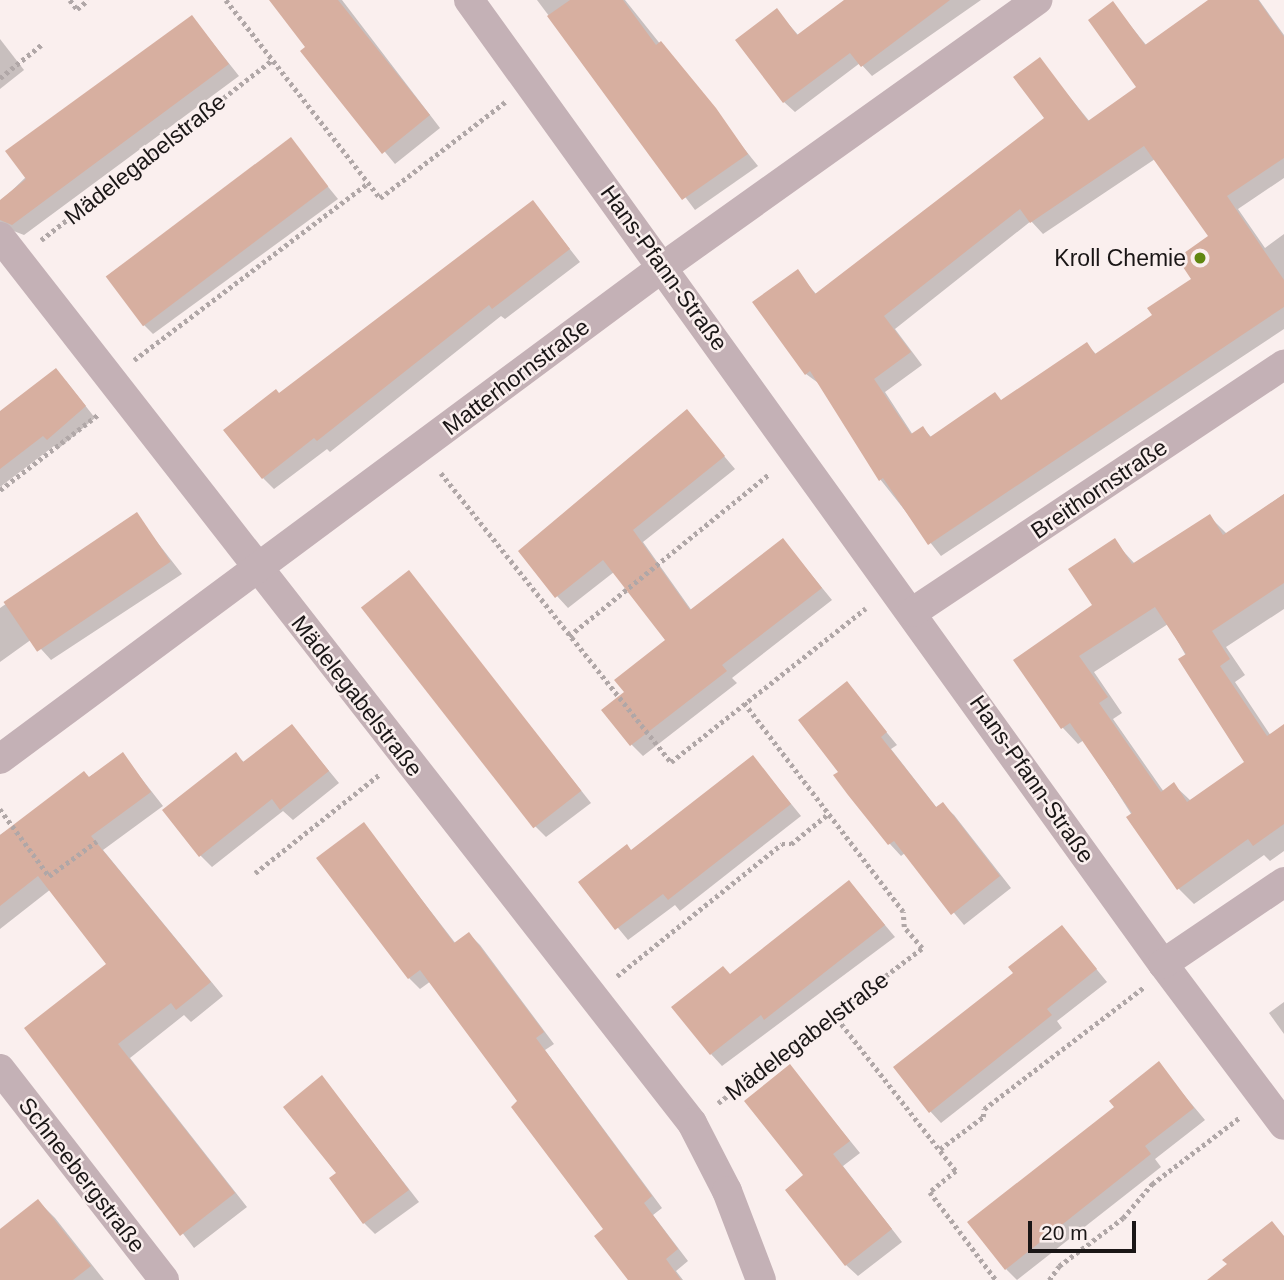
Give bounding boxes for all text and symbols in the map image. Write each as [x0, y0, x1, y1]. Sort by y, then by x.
street label: Mädelegabelstraße [59, 88, 231, 230]
street label: Hans-Pfann-Straße [595, 180, 733, 356]
place label: Kroll Chemie [1054, 244, 1186, 272]
marker: Kroll Chemie [1192, 250, 1208, 266]
street label: Matterhornstraße [437, 313, 595, 441]
street label: Breithornstraße [1026, 433, 1172, 545]
street label: Mädelegabelstraße [286, 610, 428, 782]
street label: Hans-Pfann-Straße [964, 690, 1100, 868]
street label: Mädelegabelstraße [720, 966, 894, 1106]
street label: Schneebergstraße [13, 1092, 151, 1258]
scale bar [1032, 1206, 1140, 1250]
text: 20 m [1041, 1221, 1088, 1244]

